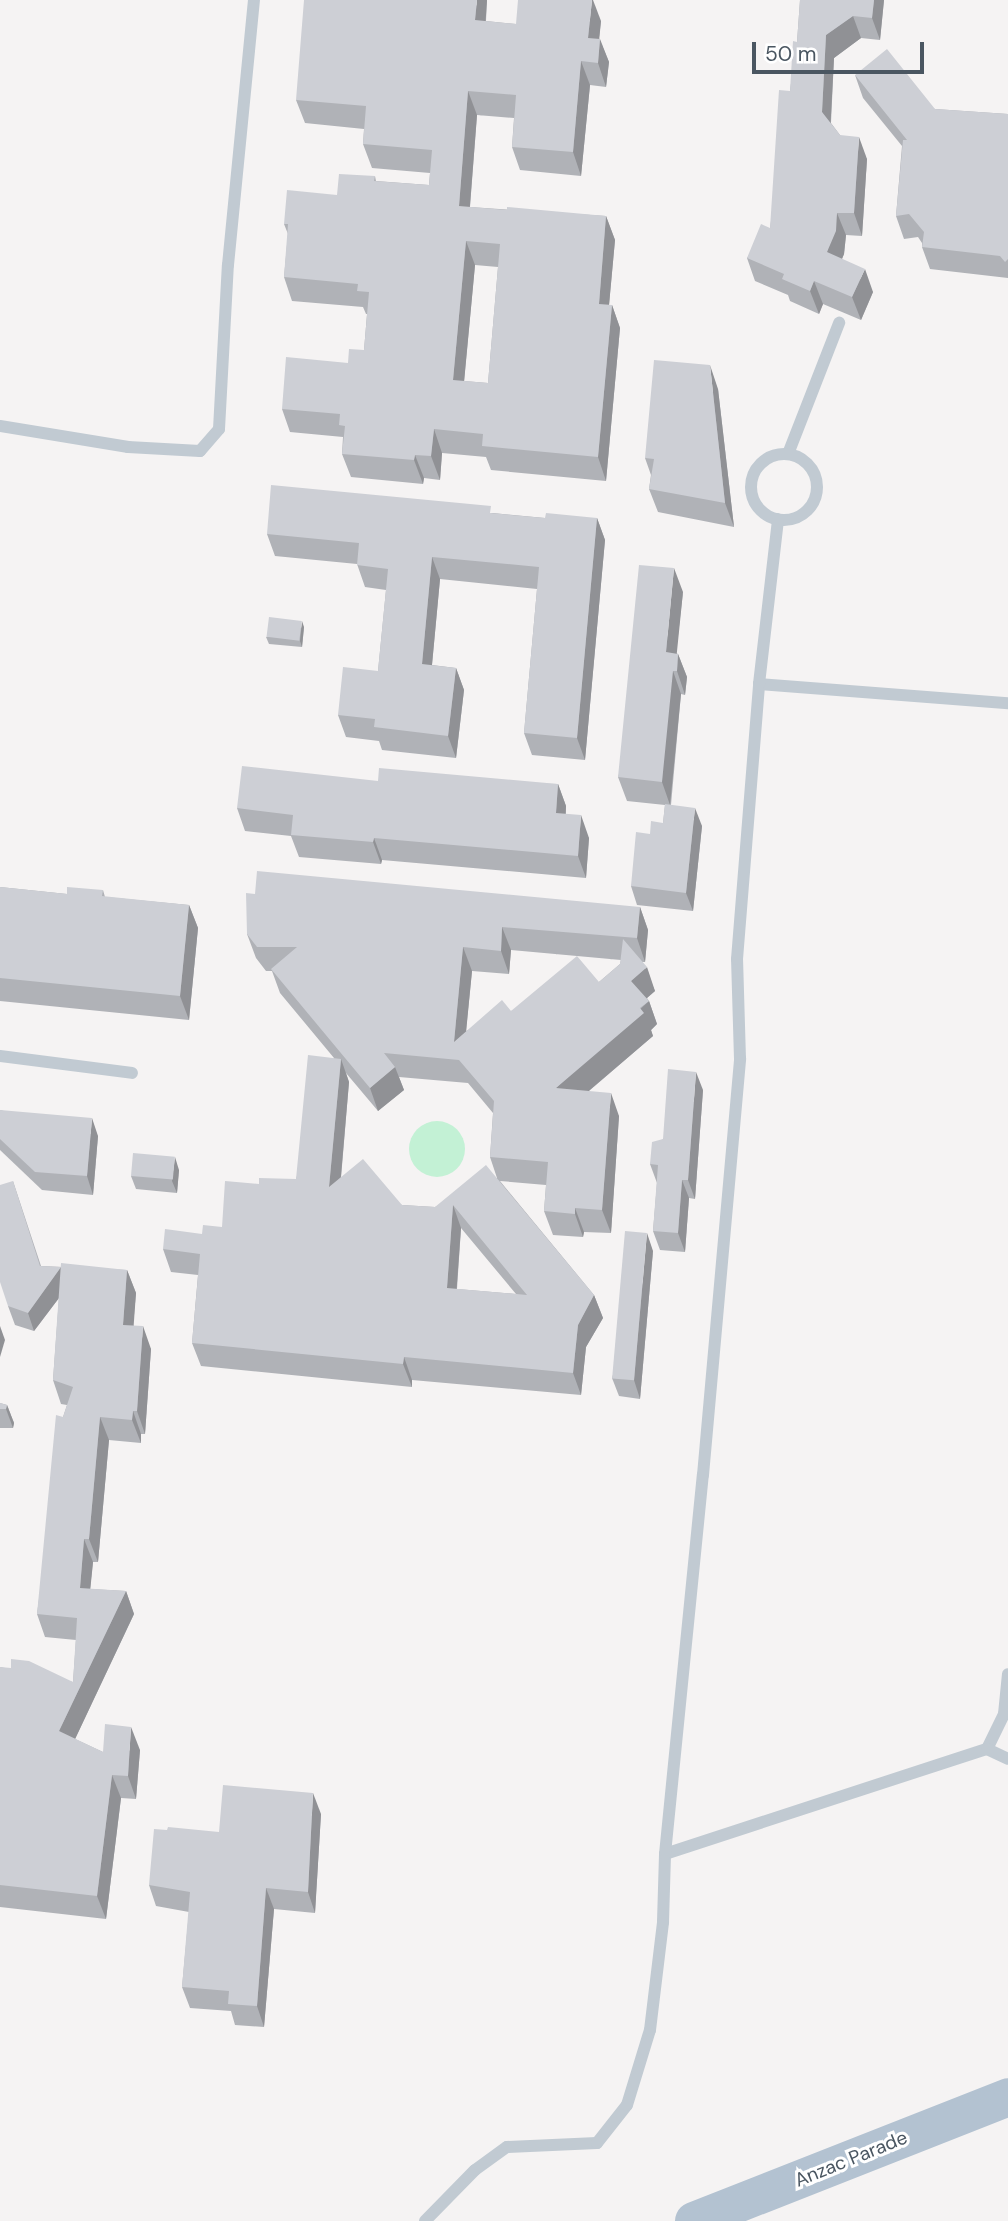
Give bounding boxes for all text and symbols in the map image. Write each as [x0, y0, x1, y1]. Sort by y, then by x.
scale bar [756, 28, 928, 72]
text: 50 m [765, 40, 816, 68]
street label: Anzac Parade [791, 2126, 911, 2192]

